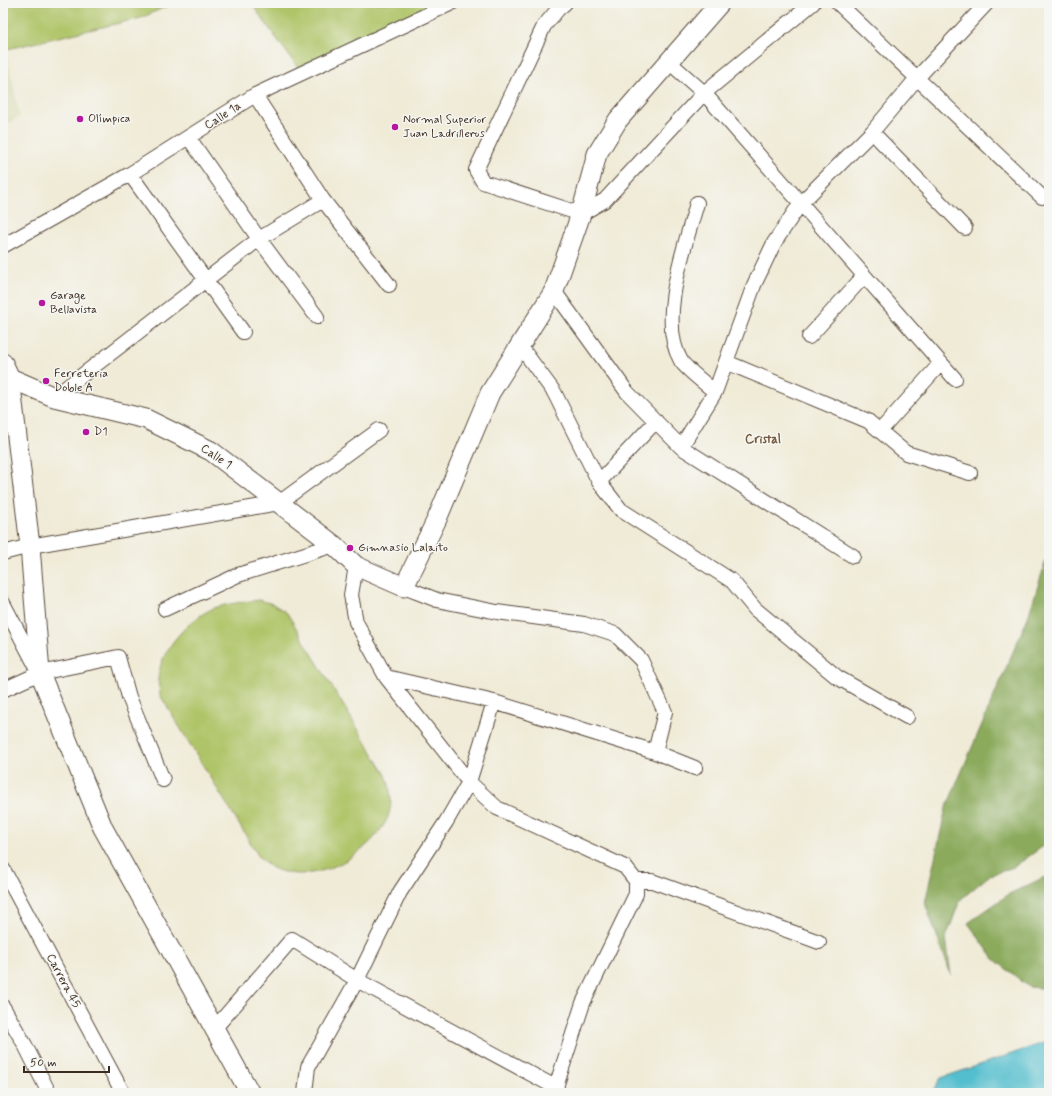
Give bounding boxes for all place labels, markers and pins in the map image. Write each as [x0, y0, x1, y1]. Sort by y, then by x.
place label: Olímpica [88, 111, 131, 127]
place label: Normal Superior Juan Ladrilleros [403, 112, 486, 142]
marker: Olímpica [75, 114, 85, 124]
marker: Normal Superior Juan Ladrilleros [390, 122, 400, 132]
place label: Garage Bellavista [50, 288, 97, 318]
marker: Garage Bellavista [37, 298, 47, 308]
place label: Ferreteria Doble A [54, 366, 108, 396]
marker: Ferreteria Doble A [41, 376, 51, 386]
place label: D1 [94, 424, 108, 440]
marker: D1 [81, 427, 91, 437]
place label: Gimnasio Lalaito [358, 540, 448, 556]
marker: Gimnasio Lalaito [345, 543, 355, 553]

